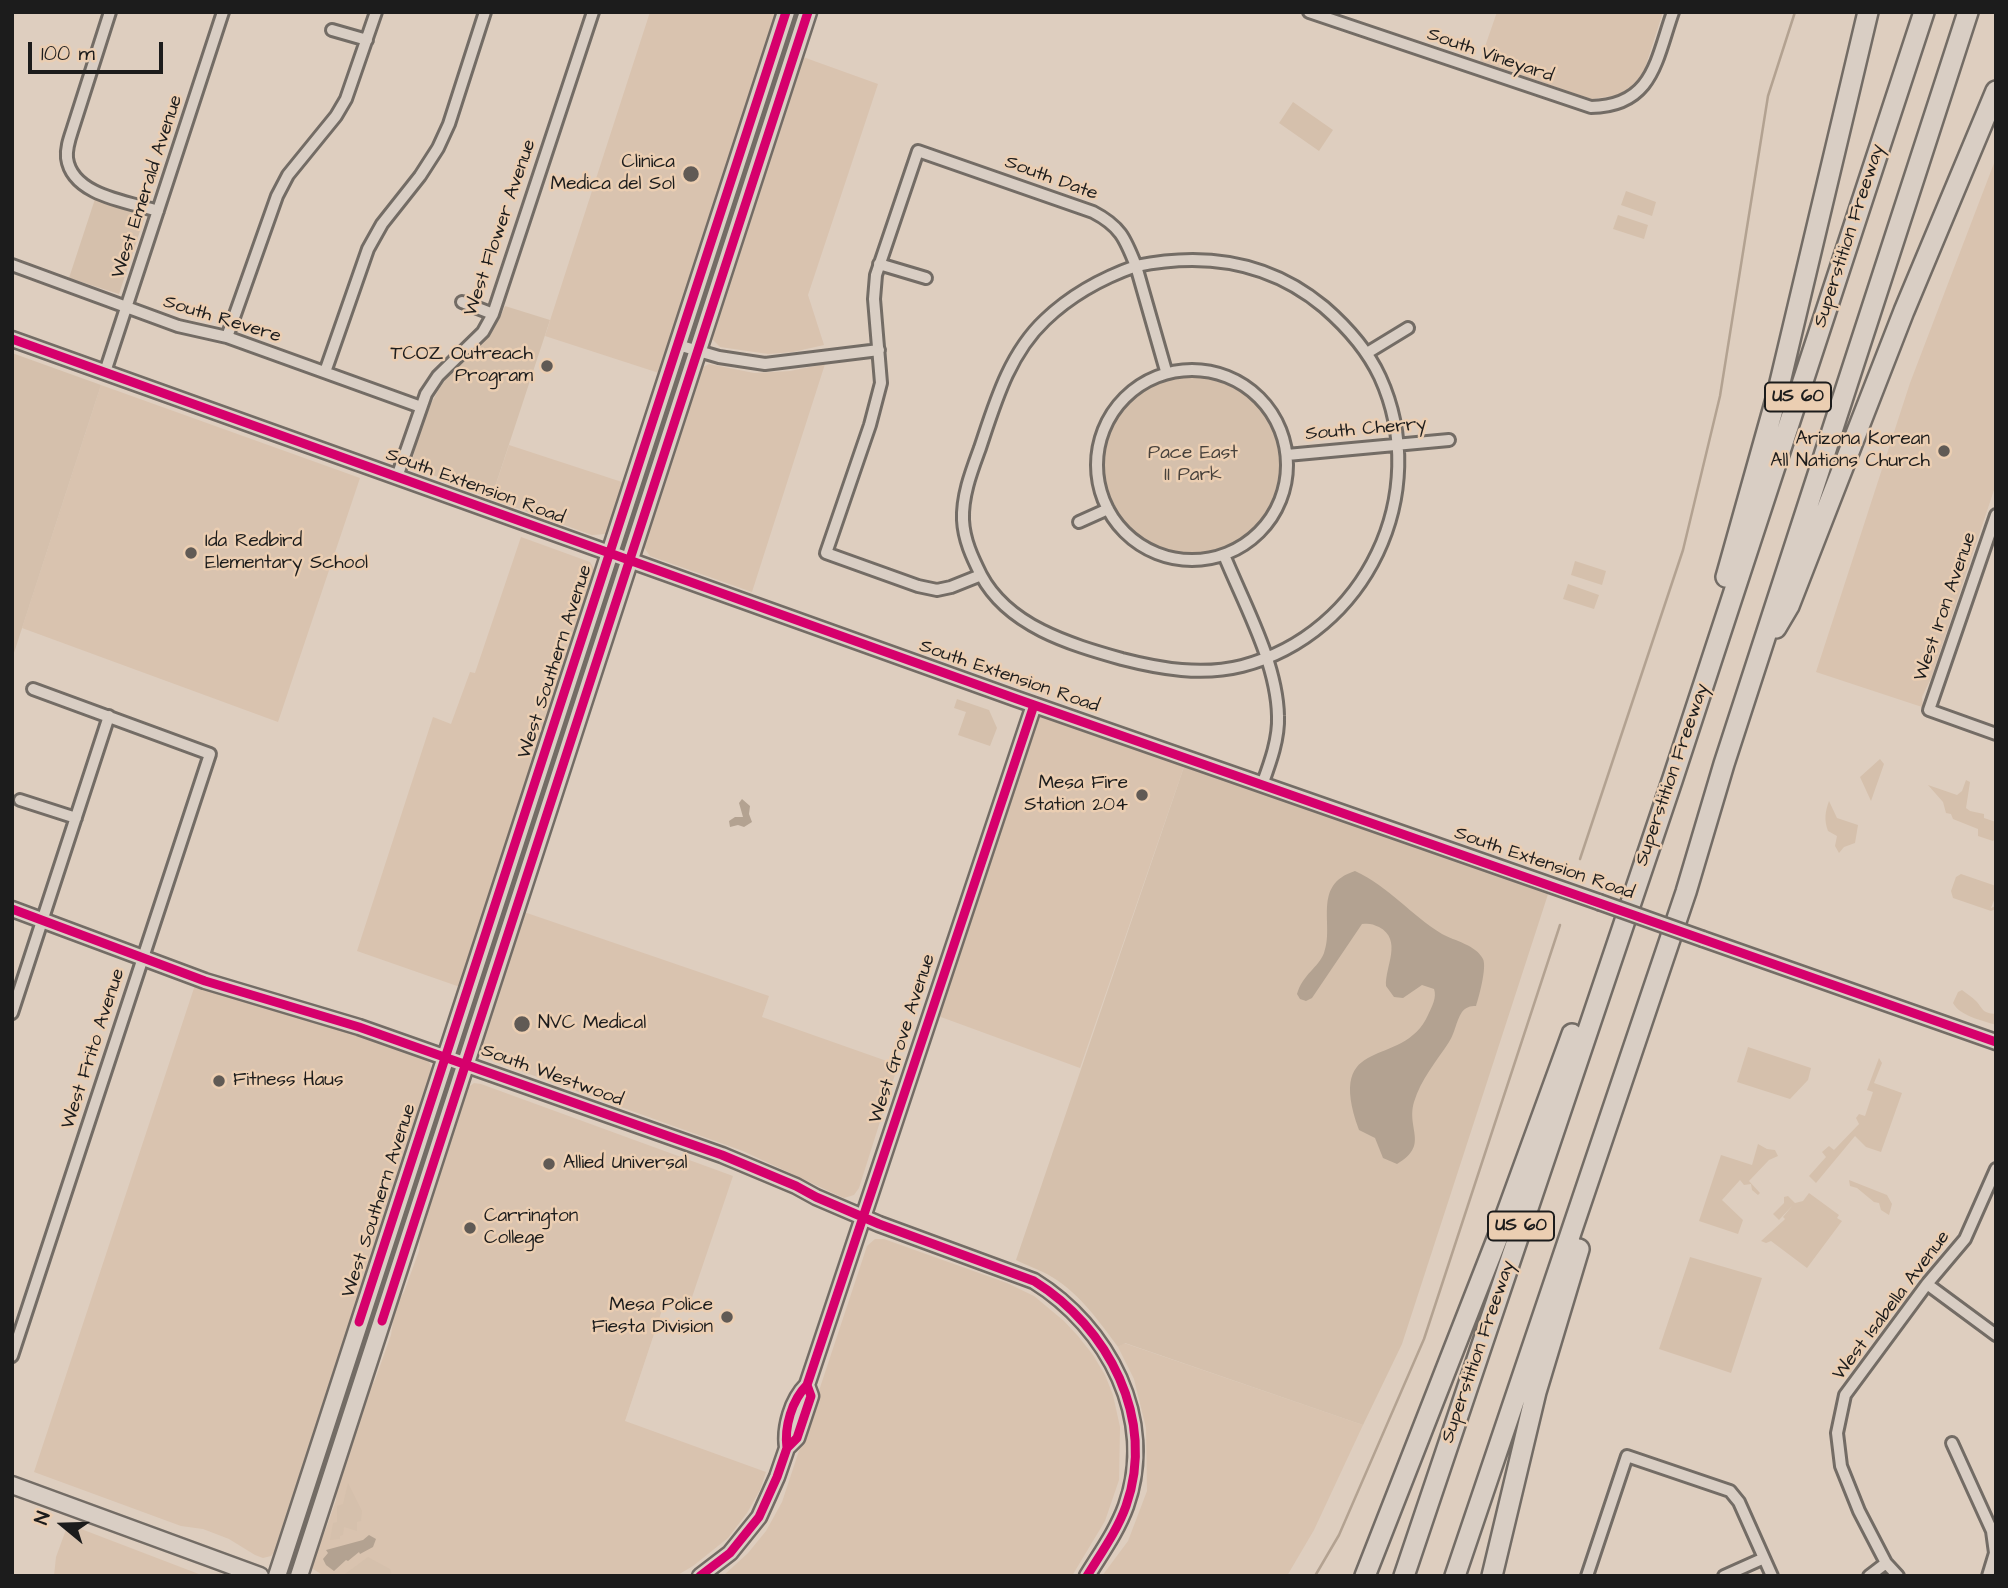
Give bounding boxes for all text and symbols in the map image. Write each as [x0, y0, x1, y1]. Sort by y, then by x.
street label: South Vineyard [1424, 24, 1556, 88]
scale bar [32, 28, 166, 72]
text: 100 m [41, 39, 95, 68]
street label: West Emerald Avenue [108, 92, 188, 282]
street label: West Flower Avenue [460, 137, 542, 319]
street label: Superstition Freeway [1810, 142, 1890, 330]
place label: Clinica Medica del Sol [551, 152, 675, 196]
street label: South Date [1001, 152, 1101, 206]
marker: Clinica Medica del Sol [681, 164, 701, 184]
street label: South Revere [160, 291, 284, 349]
place label: TCOZ Outreach Program [391, 344, 533, 388]
marker: TCOZ Outreach Program [539, 358, 555, 374]
road number: US 60 [1765, 382, 1831, 412]
street label: South Cherry [1304, 413, 1428, 447]
place label: Arizona Korean All Nations Church [1770, 429, 1930, 473]
park label: Pace East II Park [1148, 443, 1238, 487]
marker: Arizona Korean All Nations Church [1936, 443, 1952, 459]
street label: South Extension Road [382, 444, 568, 530]
street label: West Iron Avenue [1910, 530, 1982, 684]
place label: Ida Redbird Elementary School [205, 531, 368, 575]
marker: Ida Redbird Elementary School [183, 545, 199, 561]
street label: West Southern Avenue [514, 562, 598, 762]
street label: South Extension Road [916, 635, 1102, 719]
street label: Superstition Freeway [1631, 681, 1715, 869]
place label: Mesa Fire Station 204 [1024, 773, 1128, 817]
marker: Mesa Fire Station 204 [1134, 787, 1150, 803]
street label: South Extension Road [1451, 822, 1637, 906]
street label: West Grove Avenue [865, 951, 941, 1127]
street label: West Frito Avenue [57, 966, 131, 1132]
place label: NVC Medical [538, 1013, 646, 1035]
marker: NVC Medical [512, 1014, 532, 1034]
street label: South Westwood [478, 1040, 626, 1112]
place label: Fitness Haus [233, 1070, 344, 1092]
marker: Fitness Haus [211, 1073, 227, 1089]
street label: West Southern Avenue [338, 1101, 422, 1301]
place label: Allied Universal [563, 1153, 688, 1175]
marker: Allied Universal [541, 1156, 557, 1172]
place label: Carrington College [484, 1206, 578, 1250]
road number: US 60 [1488, 1212, 1554, 1240]
marker: Carrington College [462, 1220, 478, 1236]
street label: West Isabella Avenue [1828, 1227, 1956, 1385]
street label: Superstition Freeway [1437, 1258, 1521, 1446]
place label: Mesa Police Fiesta Division [592, 1295, 713, 1339]
marker: Mesa Police Fiesta Division [719, 1309, 735, 1325]
north arrow [28, 1490, 98, 1560]
text: N [28, 1508, 57, 1528]

